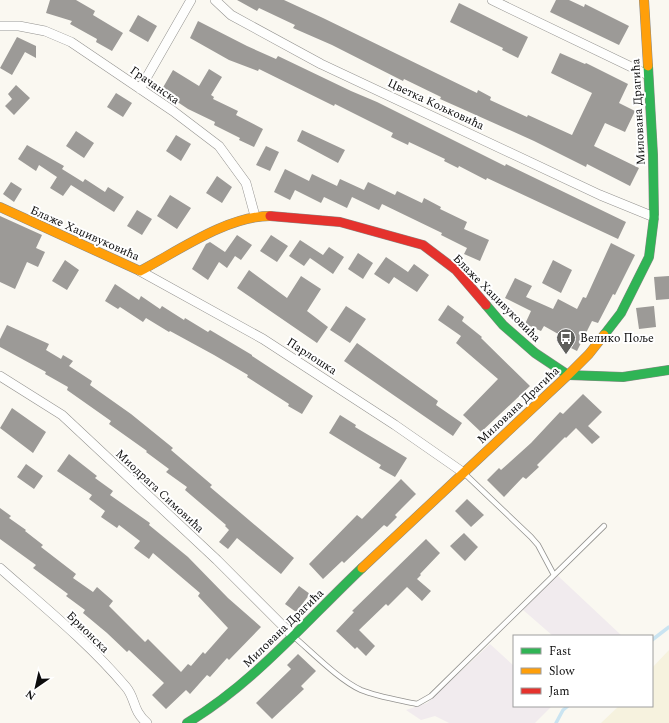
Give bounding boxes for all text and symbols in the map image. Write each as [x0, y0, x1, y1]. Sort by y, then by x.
street label: Милована Драгића [626, 58, 651, 166]
street label: Грачанска [126, 61, 184, 110]
street label: Цветка Кољковића [384, 74, 488, 135]
street label: Блаже Хаџивуковића [27, 201, 143, 266]
street label: Блаже Хаџивуковића [448, 250, 545, 347]
bus stop icon: Велико Поље [555, 327, 577, 355]
place label: Велико Поље [580, 329, 654, 348]
street label: Парлошка [283, 333, 341, 380]
street label: Милована Драгића [473, 362, 564, 449]
street label: Миодрага Симовића [111, 445, 209, 538]
street label: Милована Драгића [238, 584, 328, 672]
street label: Брионска [62, 607, 114, 658]
legend [513, 635, 653, 707]
text: Fast [549, 642, 571, 661]
text: Slow [549, 662, 575, 681]
north arrow [16, 667, 56, 707]
text: Jam [549, 682, 570, 701]
text: N [22, 685, 39, 704]

